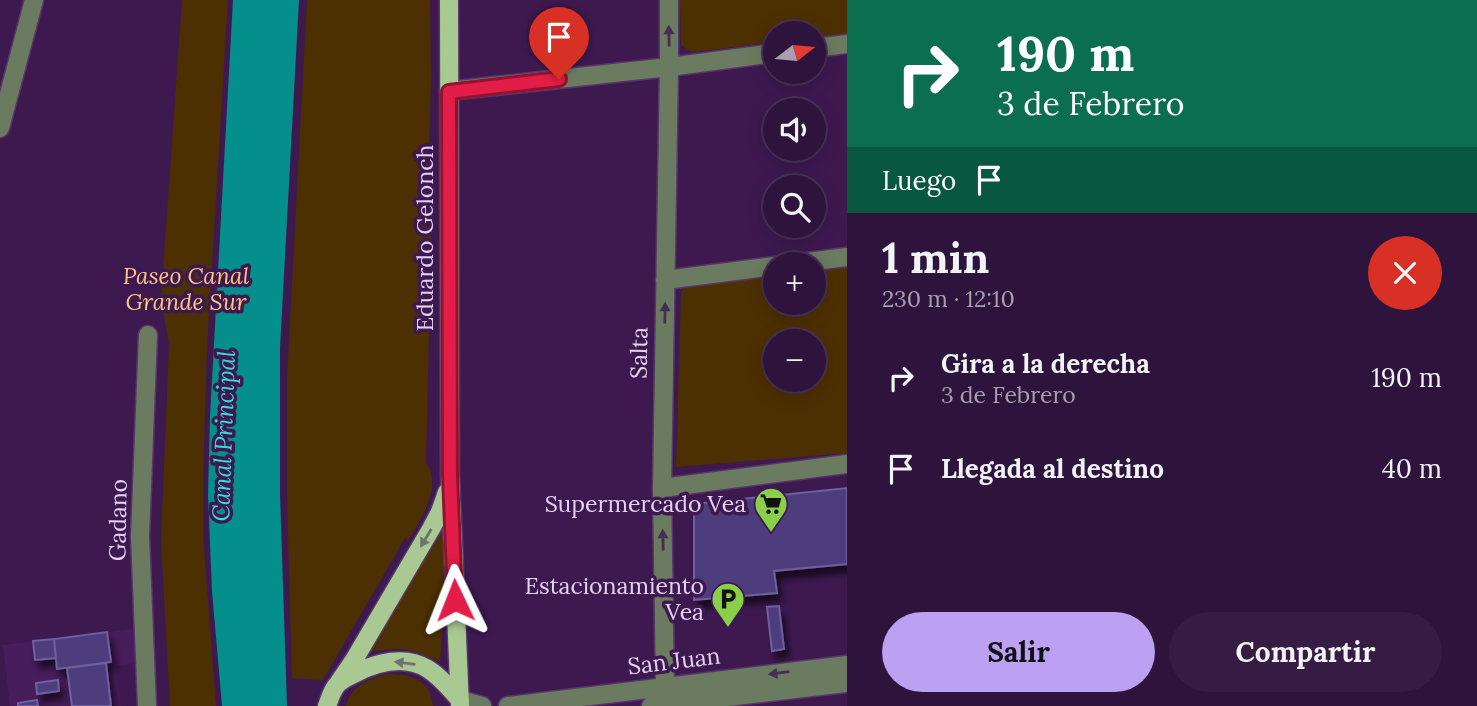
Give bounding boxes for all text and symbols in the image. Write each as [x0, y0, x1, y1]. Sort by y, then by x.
pin [529, 7, 589, 79]
icon: arrive [540, 18, 578, 56]
north arrow [763, 21, 826, 84]
map controls [763, 21, 826, 392]
text: 190 m [997, 22, 1134, 84]
one-way arrow [663, 25, 675, 47]
icon: right [882, 28, 973, 119]
text: 3 de Febrero [997, 83, 1185, 124]
button: sound [763, 98, 826, 161]
street label: Eduardo Gelonch [410, 145, 439, 331]
icon: arrive [970, 161, 1008, 199]
text: Luego [882, 164, 956, 197]
button: search [763, 175, 826, 238]
text: 1 min [882, 231, 989, 285]
button: close [1368, 236, 1442, 310]
button: + [763, 252, 826, 315]
park label: Paseo Canal Grande Sur [123, 261, 250, 316]
text: 230 m · 12:10 [882, 284, 1015, 313]
one-way arrow [659, 301, 670, 323]
street label: Salta [624, 327, 653, 379]
button: − [763, 329, 826, 392]
text: Gira a la derecha [941, 347, 1150, 380]
water label: Canal Principal [205, 350, 242, 522]
icon: right [882, 359, 920, 397]
text: 190 m [1371, 361, 1442, 394]
text: 3 de Febrero [941, 380, 1076, 409]
icon: arrive [882, 450, 920, 488]
text: Llegada al destino [941, 452, 1164, 485]
text: 40 m [1382, 452, 1442, 485]
street label: Gadano [102, 479, 133, 561]
supermarket icon: Supermercado Vea [752, 485, 790, 534]
place label: Supermercado Vea [545, 489, 746, 518]
one-way arrow [420, 528, 432, 547]
one-way arrow [657, 529, 669, 551]
position arrow [418, 563, 492, 637]
place label: Estacionamiento Vea [525, 571, 704, 626]
parking icon: Estacionamiento Vea [709, 580, 747, 629]
button: Salir [882, 612, 1155, 692]
button: Compartir [1169, 612, 1442, 692]
street label: San Juan [626, 640, 722, 681]
one-way arrow [394, 658, 416, 669]
one-way arrow [768, 668, 790, 679]

